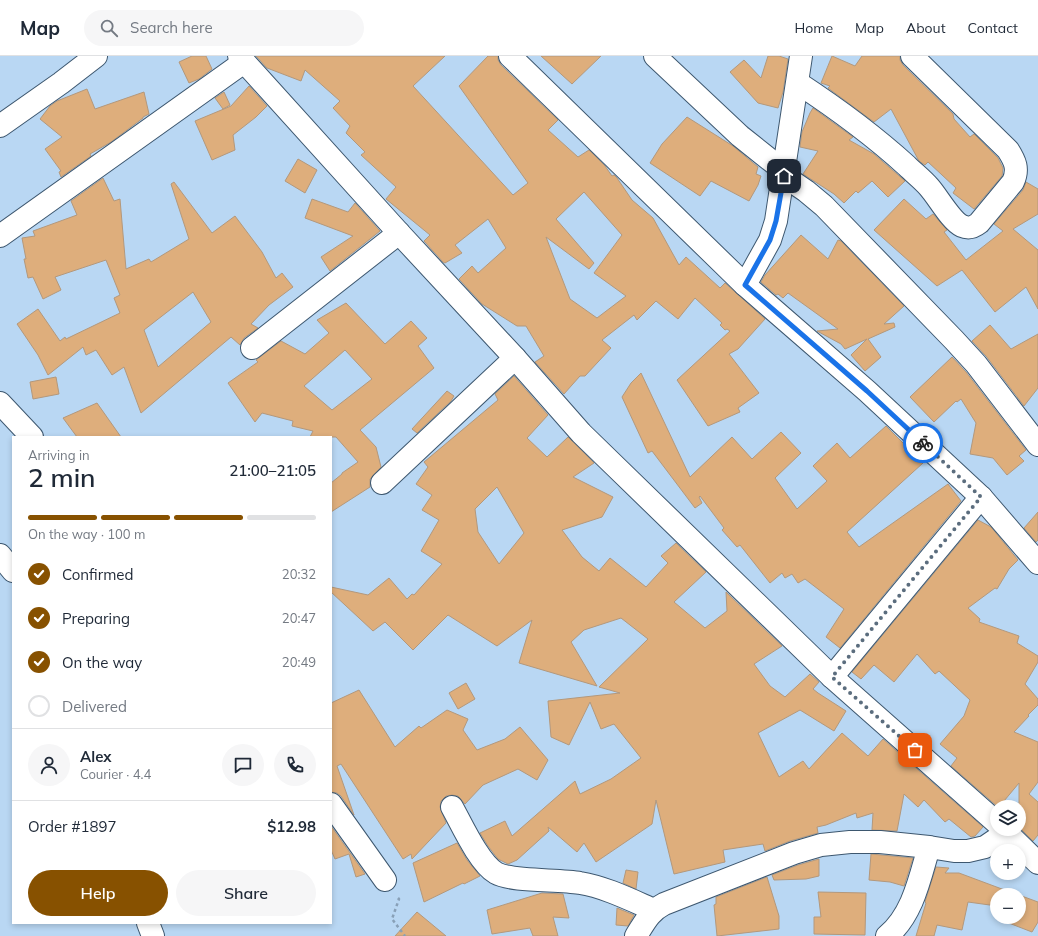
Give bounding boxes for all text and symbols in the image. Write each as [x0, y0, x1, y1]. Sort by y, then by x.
search box [84, 10, 364, 46]
text: Map [20, 16, 60, 40]
icon: search [98, 17, 120, 39]
text: Search here [130, 18, 213, 37]
text: Home [794, 19, 833, 37]
text: Map [855, 19, 884, 37]
text: About [906, 19, 946, 37]
text: Contact [968, 19, 1018, 37]
pin [767, 159, 801, 193]
icon: home [773, 165, 795, 187]
courier [903, 423, 943, 463]
icon: bike [912, 432, 934, 454]
text: Arriving in [28, 447, 90, 463]
text: 2 min [28, 461, 96, 494]
text: 21:00–21:05 [229, 461, 316, 480]
text: On the way · 100 m [28, 526, 145, 542]
icon: check [28, 563, 50, 585]
text: Confirmed [62, 565, 133, 584]
text: 20:32 [282, 566, 316, 582]
icon: check [28, 607, 50, 629]
text: Preparing [62, 609, 130, 628]
text: 20:47 [282, 610, 316, 626]
icon: check [28, 651, 50, 673]
text: On the way [62, 653, 142, 672]
text: 20:49 [282, 654, 316, 670]
text: Delivered [62, 697, 127, 716]
pin [898, 733, 932, 767]
icon: bag [904, 739, 926, 761]
button: person [28, 744, 70, 786]
button: chat [222, 744, 264, 786]
button: phone [274, 744, 316, 786]
text: Alex [80, 747, 112, 766]
text: Courier · 4.4 [80, 766, 151, 782]
map controls [990, 800, 1026, 924]
button: layers [990, 800, 1026, 836]
text: Order #1897 [28, 817, 116, 836]
text: $12.98 [267, 817, 316, 836]
button: + [990, 844, 1026, 880]
button: Help [28, 870, 168, 916]
button: Share [176, 870, 316, 916]
button: − [990, 888, 1026, 924]

